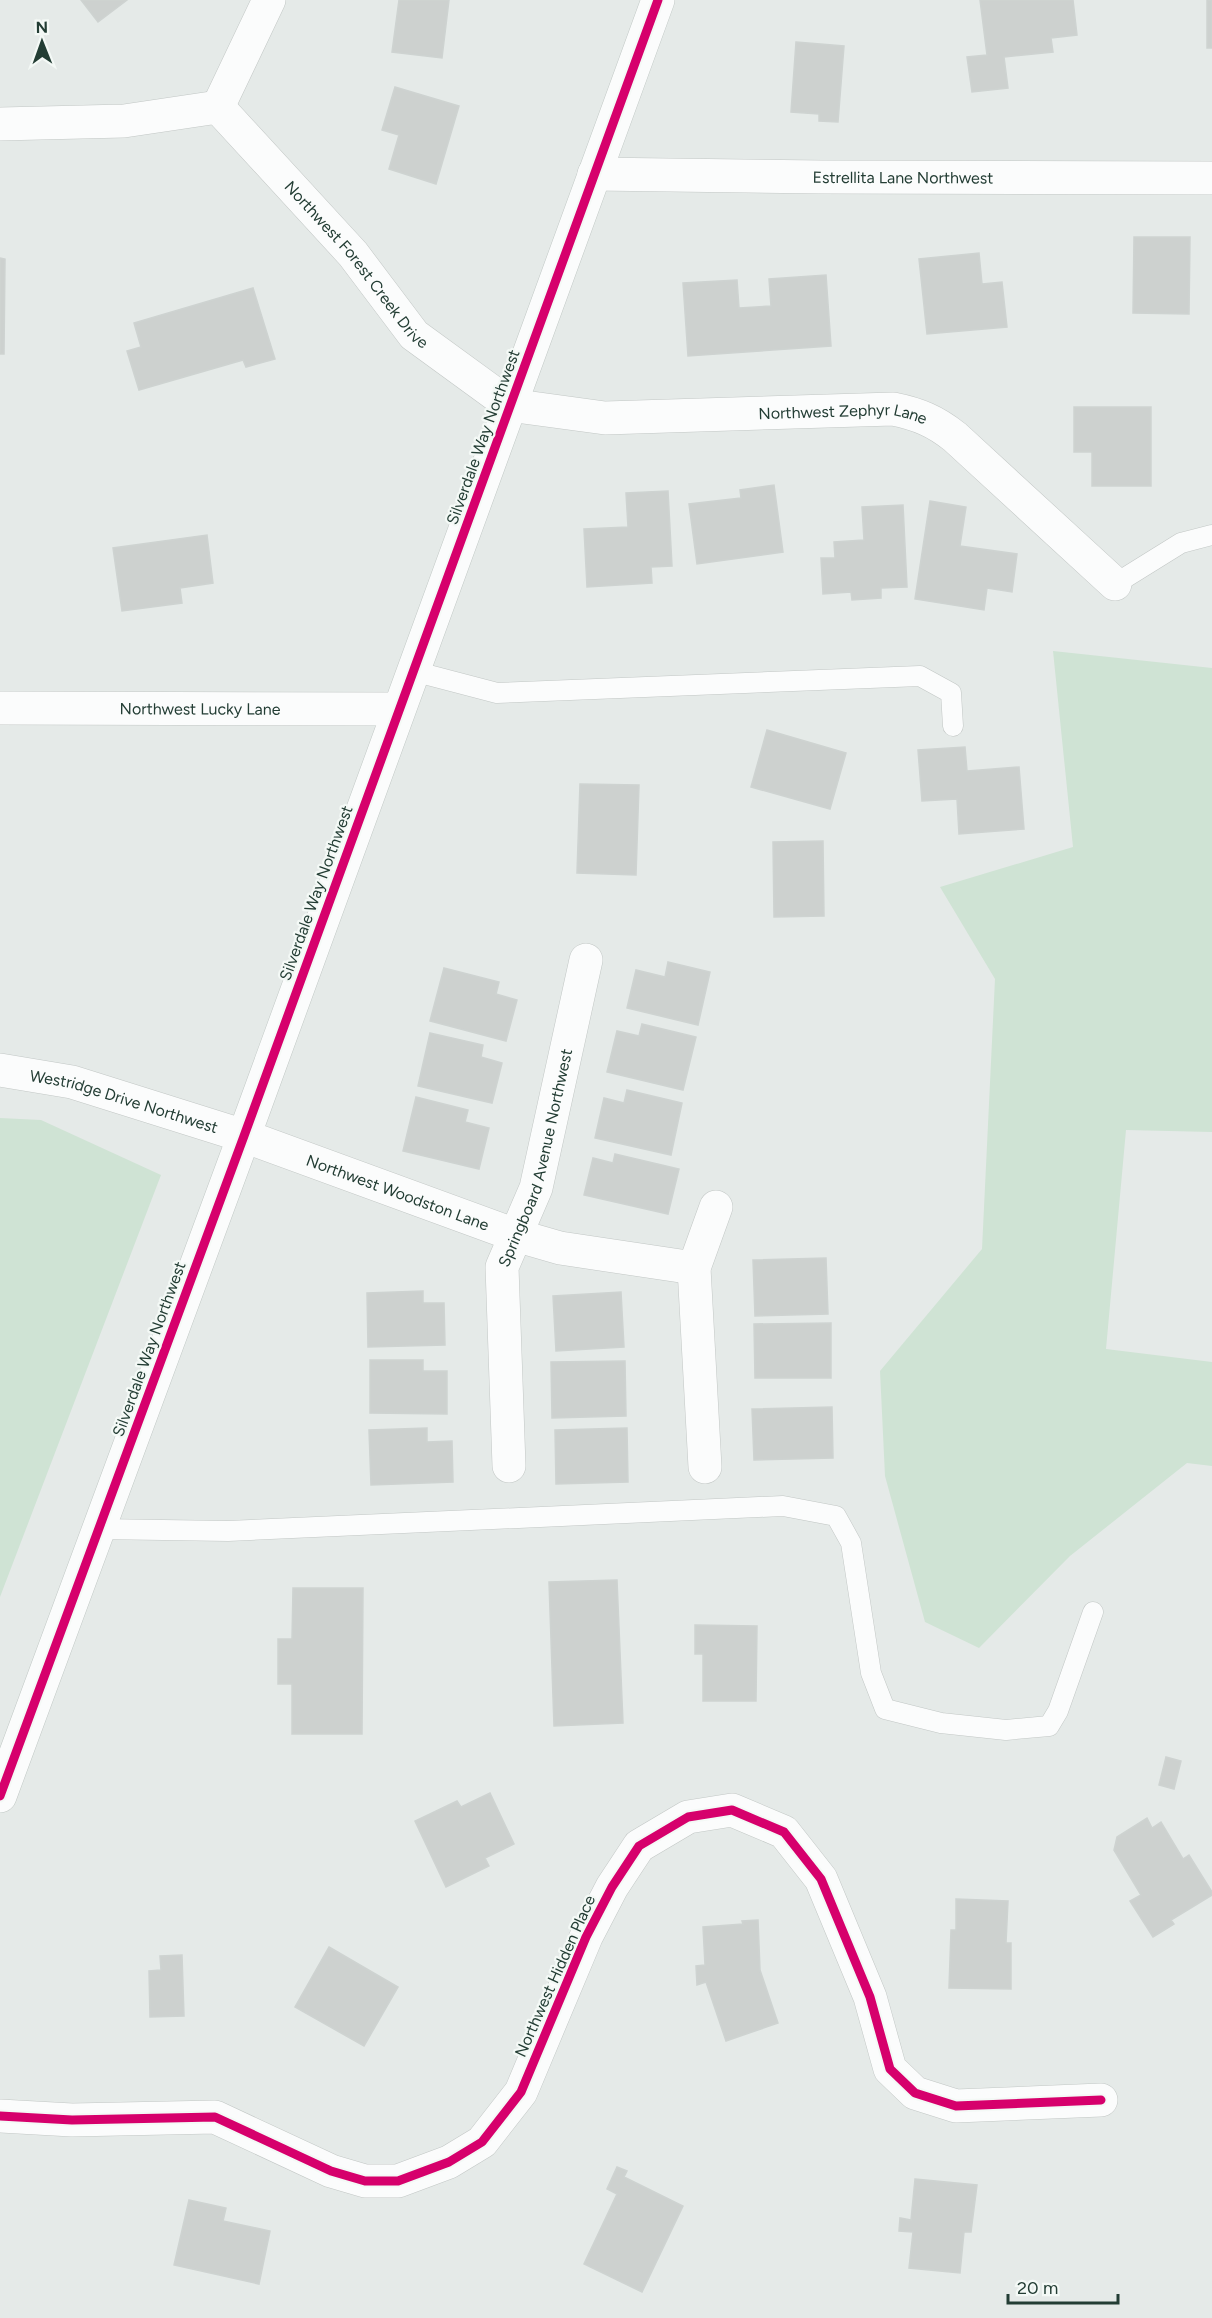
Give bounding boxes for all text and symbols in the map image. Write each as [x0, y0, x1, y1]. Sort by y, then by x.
north arrow [12, 12, 72, 72]
text: N [35, 18, 48, 37]
street label: Estrellita Lane Northwest [812, 167, 993, 187]
street label: Northwest Forest Creek Drive [281, 177, 432, 352]
street label: Silverdale Way Northwest [442, 347, 524, 527]
street label: Northwest Zephyr Lane [758, 399, 930, 428]
street label: Northwest Lucky Lane [120, 699, 281, 718]
street label: Silverdale Way Northwest [275, 803, 357, 983]
street label: Springboard Avenue Northwest [494, 1047, 576, 1270]
street label: Westridge Drive Northwest [28, 1066, 220, 1137]
street label: Northwest Woodston Lane [304, 1150, 492, 1234]
street label: Silverdale Way Northwest [108, 1259, 190, 1439]
street label: Northwest Hidden Place [511, 1892, 599, 2060]
scale bar [1008, 2267, 1118, 2305]
text: 20 m [1017, 2277, 1058, 2299]

